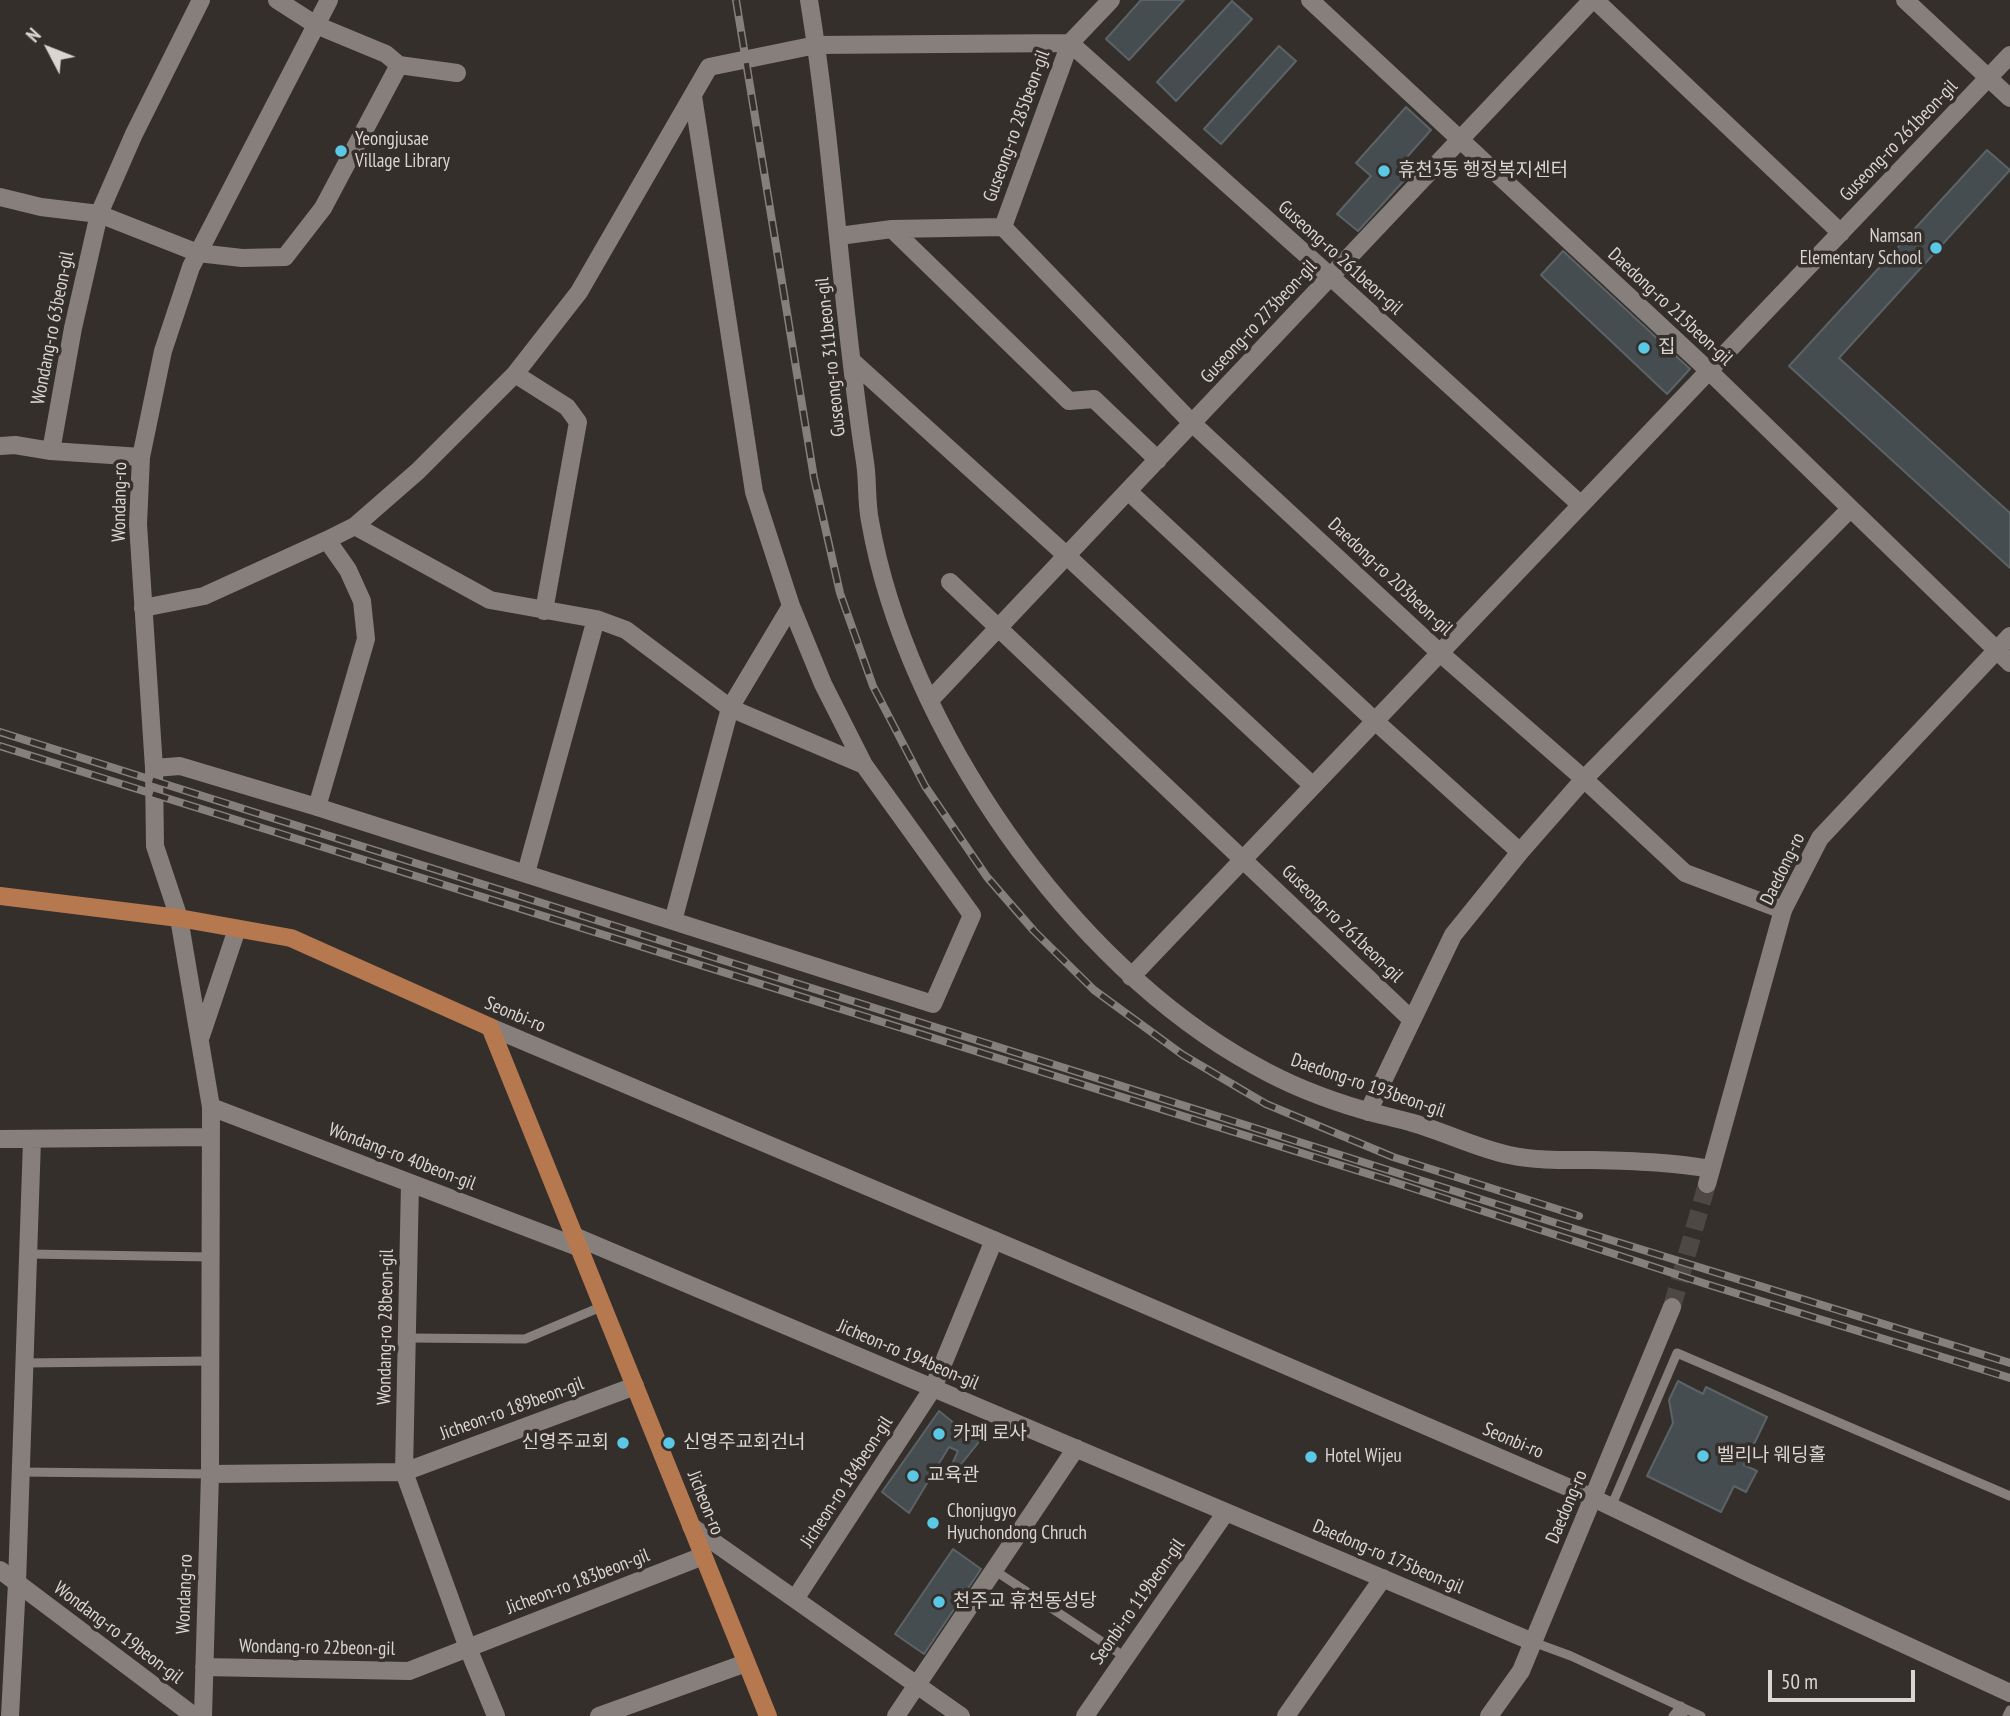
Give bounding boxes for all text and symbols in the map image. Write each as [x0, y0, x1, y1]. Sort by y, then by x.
north arrow [14, 14, 84, 84]
text: N [21, 23, 46, 47]
street label: Guseong-ro 285beon-gil [979, 47, 1055, 205]
street label: Guseong-ro 261beon-gil [1835, 76, 1963, 206]
place label: Yeongjusae Village Library [355, 129, 450, 173]
marker: Yeongjusae Village Library [333, 143, 349, 159]
place label: 휴천3동 행정복지센터 [1398, 160, 1568, 182]
marker: 휴천3동 행정복지센터 [1376, 163, 1392, 179]
street label: Guseong-ro 261beon-gil [1273, 196, 1407, 320]
place label: Namsan Elementary School [1800, 226, 1922, 270]
marker: Namsan Elementary School [1928, 240, 1944, 256]
street label: Daedong-ro 215beon-gil [1603, 243, 1737, 371]
street label: Wondang-ro 63beon-gil [27, 249, 79, 407]
street label: Guseong-ro 273beon-gil [1196, 256, 1322, 388]
street label: Guseong-ro 311beon-gil [811, 276, 851, 438]
place label: 집 [1658, 337, 1675, 359]
marker: 집 [1636, 340, 1652, 356]
street label: Wondang-ro [108, 462, 132, 542]
street label: Daedong-ro 203beon-gil [1323, 513, 1457, 641]
street label: Daedong-ro [1756, 829, 1810, 909]
street label: Guseong-ro 261beon-gil [1277, 860, 1407, 988]
street label: Seonbi-ro [481, 992, 549, 1038]
street label: Daedong-ro 193beon-gil [1288, 1049, 1448, 1123]
street label: Wondang-ro 40beon-gil [325, 1118, 479, 1196]
street label: Wondang-ro 28beon-gil [373, 1249, 399, 1405]
street label: Jicheon-ro 194beon-gil [834, 1315, 982, 1395]
street label: Jicheon-ro 189beon-gil [437, 1372, 587, 1446]
street label: Jicheon-ro 184beon-gil [796, 1412, 898, 1552]
street label: Seonbi-ro [1479, 1418, 1547, 1464]
place label: 카페 로사 [953, 1423, 1027, 1445]
marker: 카페 로사 [931, 1426, 947, 1442]
place label: 신영주교회 [522, 1432, 609, 1454]
place label: 신영주교회건너 [683, 1432, 805, 1454]
marker: 신영주교회 [615, 1435, 631, 1451]
marker: 신영주교회건너 [661, 1435, 677, 1451]
place label: 벨리나 웨딩홀 [1717, 1445, 1826, 1467]
place label: Hotel Wijeu [1325, 1446, 1402, 1468]
marker: 벨리나 웨딩홀 [1695, 1448, 1711, 1464]
marker: Hotel Wijeu [1303, 1449, 1319, 1465]
place label: 교육관 [927, 1465, 979, 1487]
street label: Daedong-ro [1541, 1467, 1593, 1547]
street label: Jicheon-ro [682, 1468, 728, 1538]
marker: 교육관 [905, 1468, 921, 1484]
place label: Chonjugyo Hyuchondong Chruch [947, 1501, 1087, 1545]
marker: Chonjugyo Hyuchondong Chruch [925, 1515, 941, 1531]
street label: Daedong-ro 175beon-gil [1309, 1515, 1467, 1599]
street label: Seonbi-ro 119beon-gil [1086, 1535, 1190, 1669]
street label: Jicheon-ro 183beon-gil [503, 1544, 653, 1620]
street label: Wondang-ro [172, 1554, 198, 1634]
street label: Wondang-ro 19beon-gil [49, 1577, 187, 1689]
place label: 천주교 휴천동성당 [953, 1591, 1097, 1613]
marker: 천주교 휴천동성당 [931, 1594, 947, 1610]
street label: Wondang-ro 22beon-gil [239, 1635, 395, 1661]
scale bar [1772, 1656, 1919, 1700]
text: 50 m [1781, 1668, 1818, 1695]

